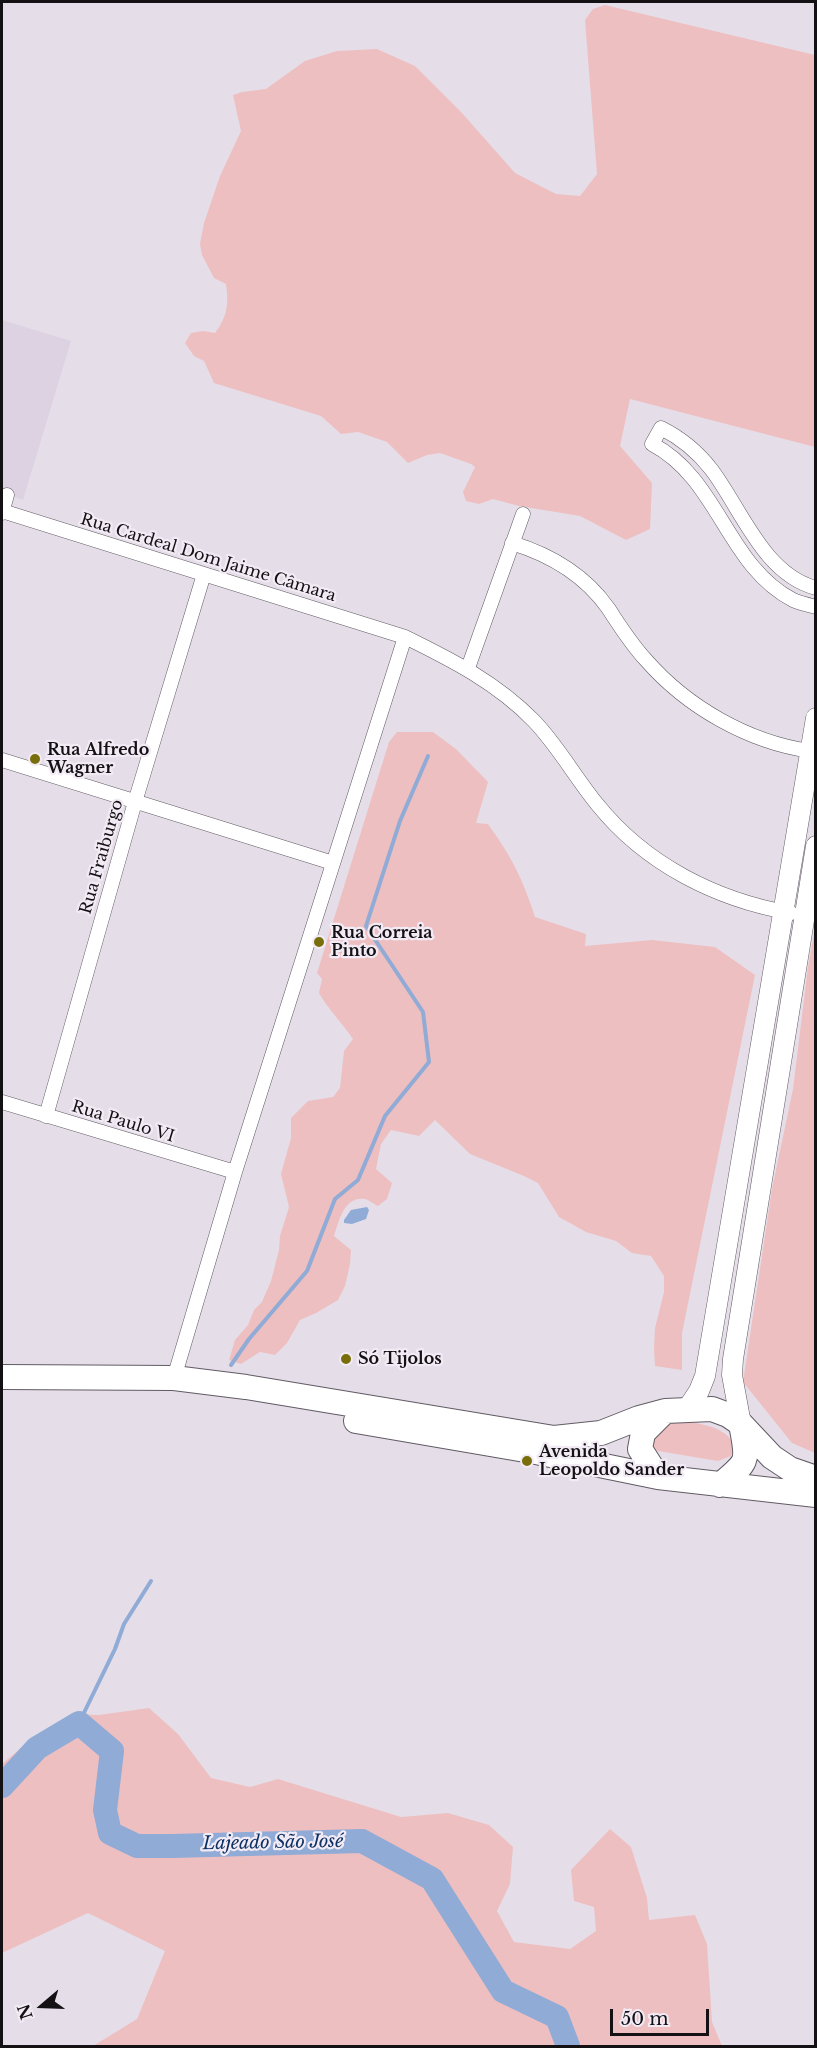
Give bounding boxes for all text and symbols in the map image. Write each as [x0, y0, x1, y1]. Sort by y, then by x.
street label: Rua Cardeal Dom Jaime Câmara [78, 510, 338, 606]
place label: Rua Alfredo Wagner [47, 740, 149, 778]
marker: Rua Alfredo Wagner [28, 752, 42, 766]
street label: Rua Fraiburgo [76, 798, 128, 916]
place label: Rua Correia Pinto [331, 923, 433, 961]
marker: Rua Correia Pinto [312, 935, 326, 949]
street label: Rua Paulo VI [69, 1097, 177, 1147]
place label: Só Tijolos [358, 1349, 442, 1369]
marker: Só Tijolos [339, 1352, 353, 1366]
place label: Avenida Leopoldo Sander [539, 1442, 684, 1480]
marker: Avenida Leopoldo Sander [520, 1454, 534, 1468]
water label: Lajeado São José [202, 1831, 344, 1855]
north arrow [12, 1976, 72, 2036]
scale bar [613, 1997, 712, 2035]
text: N [13, 2001, 37, 2022]
text: 50 m [621, 2008, 669, 2030]

